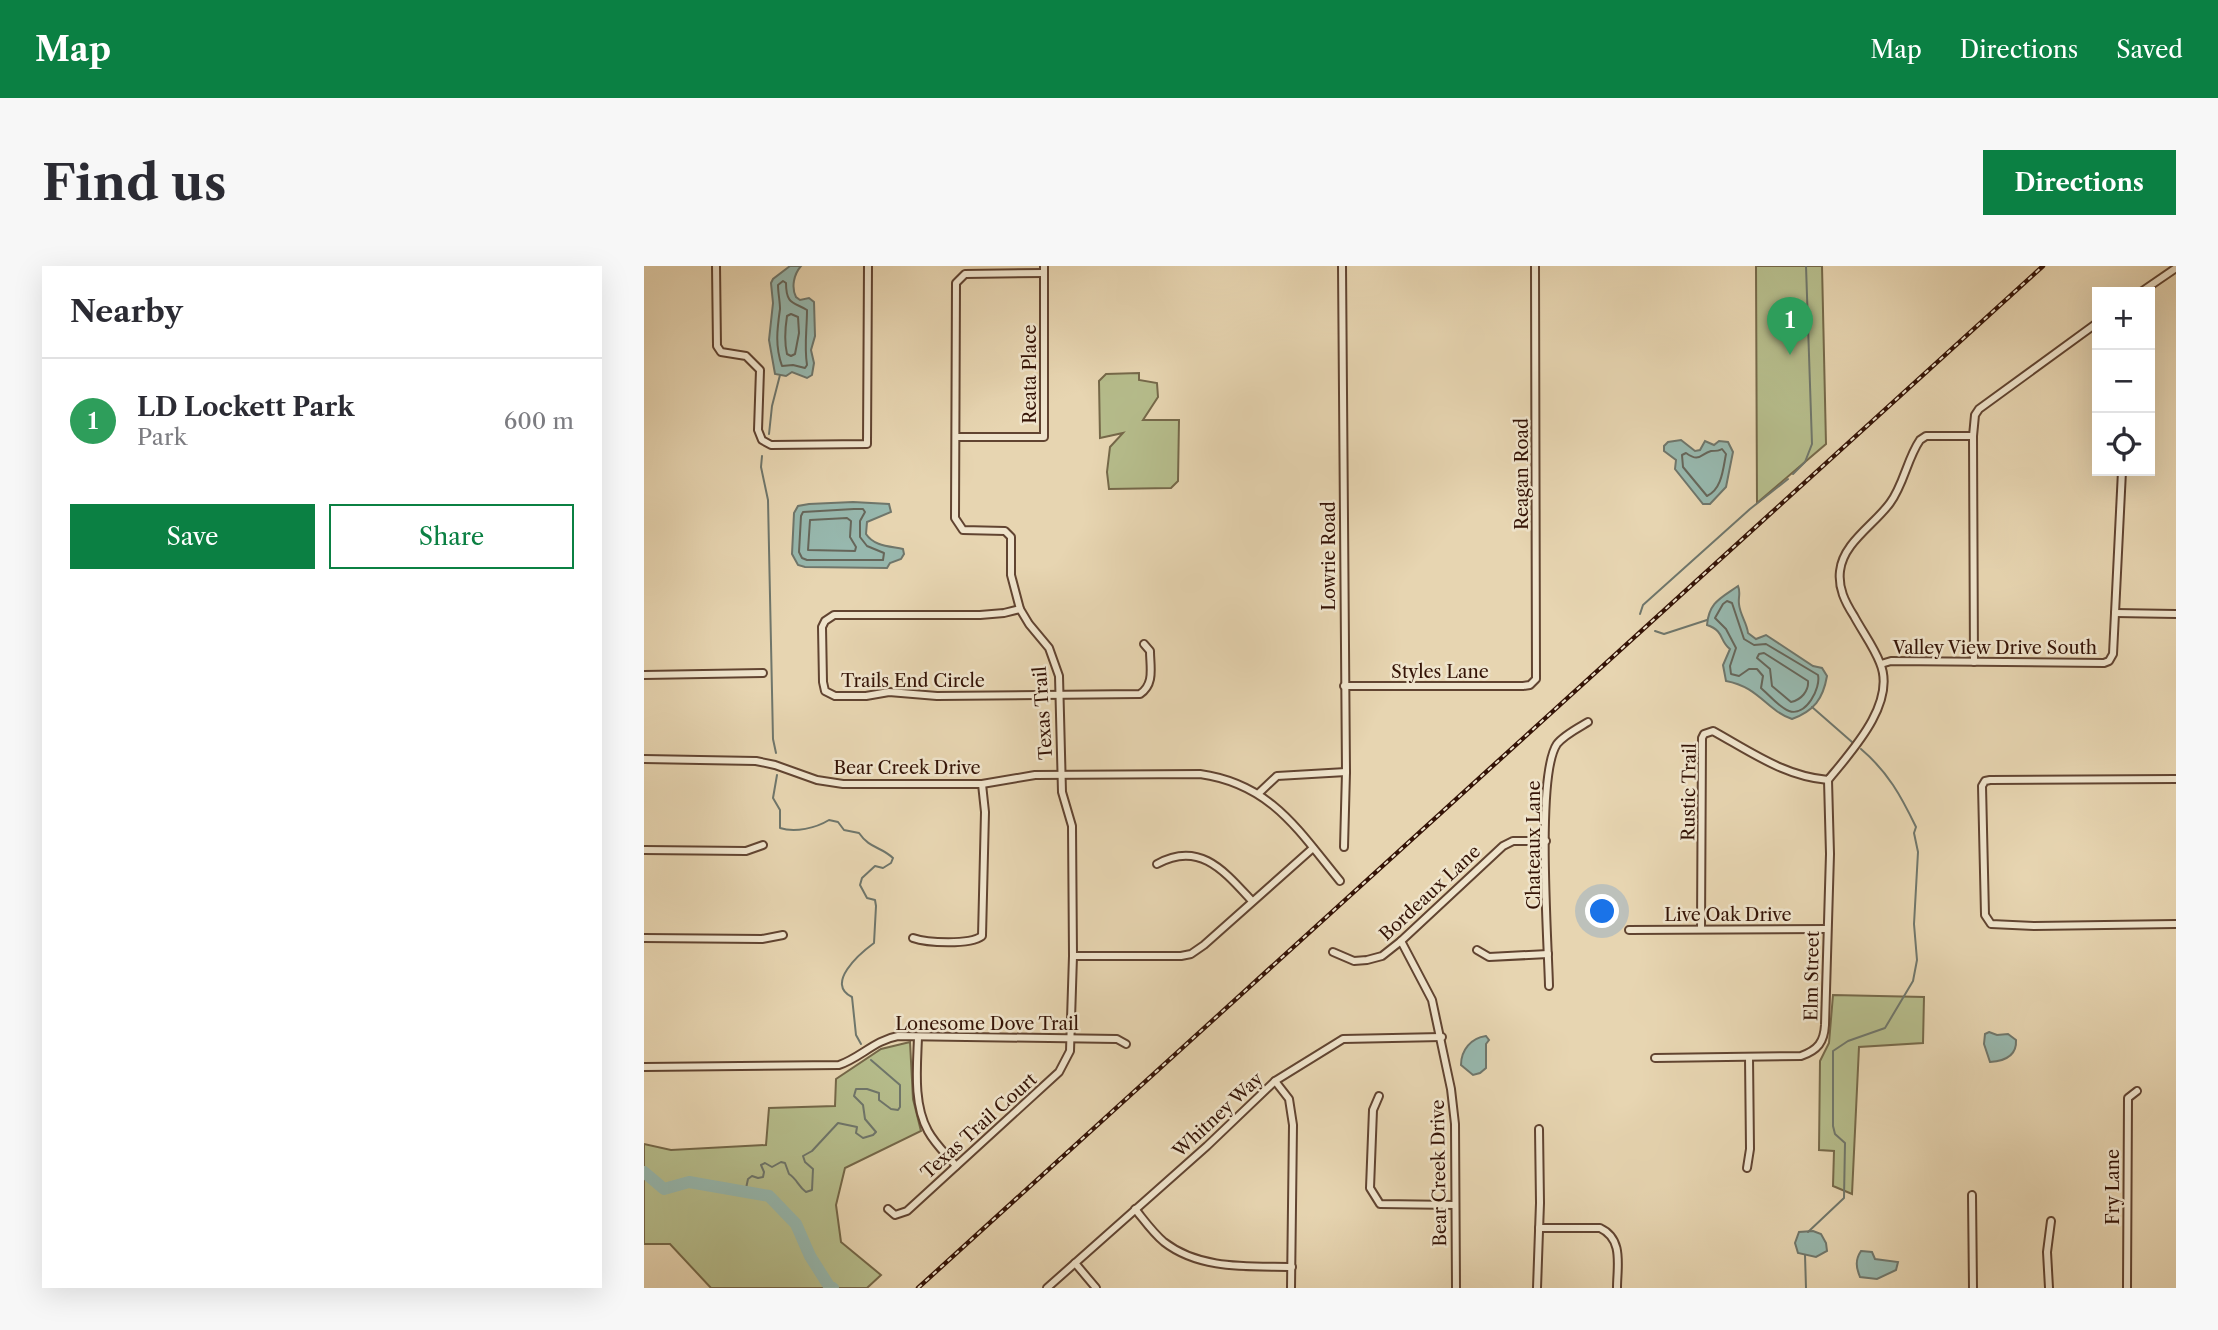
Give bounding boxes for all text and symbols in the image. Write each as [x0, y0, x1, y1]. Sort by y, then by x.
text: Map [35, 29, 111, 70]
text: Map [1870, 35, 1922, 64]
text: Directions [1960, 35, 2078, 64]
text: Saved [2116, 35, 2183, 64]
button: Directions [1983, 150, 2176, 215]
text: Find us [42, 152, 226, 213]
map controls [2092, 287, 2155, 476]
button: + [2092, 287, 2155, 350]
text: Nearby [70, 293, 183, 330]
pin: 1 [1767, 297, 1813, 355]
street label: Reata Place [1019, 324, 1041, 424]
button: − [2092, 350, 2155, 413]
text: LD Lockett Park [137, 391, 354, 423]
text: 1 [88, 407, 98, 435]
text: 600 m [504, 407, 574, 435]
button: locate [2092, 413, 2155, 476]
street label: Reagan Road [1511, 418, 1533, 530]
text: Park [137, 423, 187, 451]
street label: Lowrie Road [1318, 501, 1340, 611]
button: Save [70, 504, 315, 569]
button: Share [329, 504, 574, 569]
street label: Valley View Drive South [1892, 637, 2097, 659]
street label: Styles Lane [1391, 661, 1489, 683]
street label: Texas Trail [1029, 666, 1057, 760]
street label: Trails End Circle [841, 670, 985, 692]
street label: Rustic Trail [1677, 743, 1701, 841]
street label: Bear Creek Drive [833, 757, 981, 779]
street label: Chateaux Lane [1523, 780, 1545, 910]
street label: Bordeaux Lane [1375, 841, 1485, 945]
your location [1585, 894, 1619, 928]
street label: Live Oak Drive [1664, 904, 1792, 926]
street label: Elm Street [1800, 930, 1824, 1021]
street label: Lonesome Dove Trail [895, 1013, 1079, 1035]
street label: Whitney Way [1168, 1067, 1268, 1163]
street label: Texas Trail Court [917, 1068, 1042, 1184]
street label: Bear Creek Drive [1427, 1099, 1451, 1247]
street label: Fry Lane [2102, 1149, 2124, 1225]

